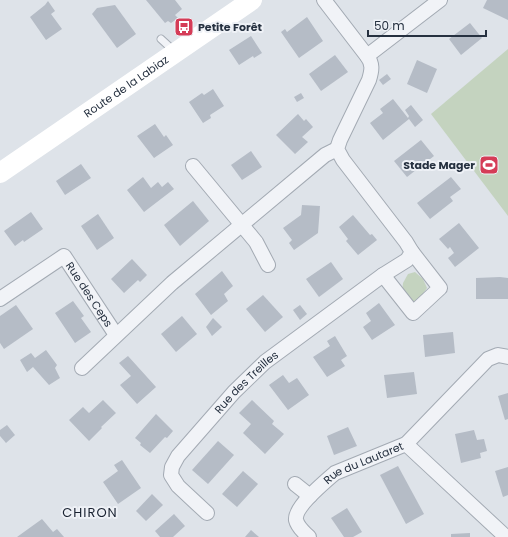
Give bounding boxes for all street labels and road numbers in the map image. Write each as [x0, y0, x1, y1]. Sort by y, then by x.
street label: Route de la Labiaz [81, 52, 172, 121]
street label: Rue des Ceps [62, 259, 117, 330]
street label: Rue des Treilles [211, 347, 282, 417]
street label: Rue du Lautaret [320, 438, 406, 488]

